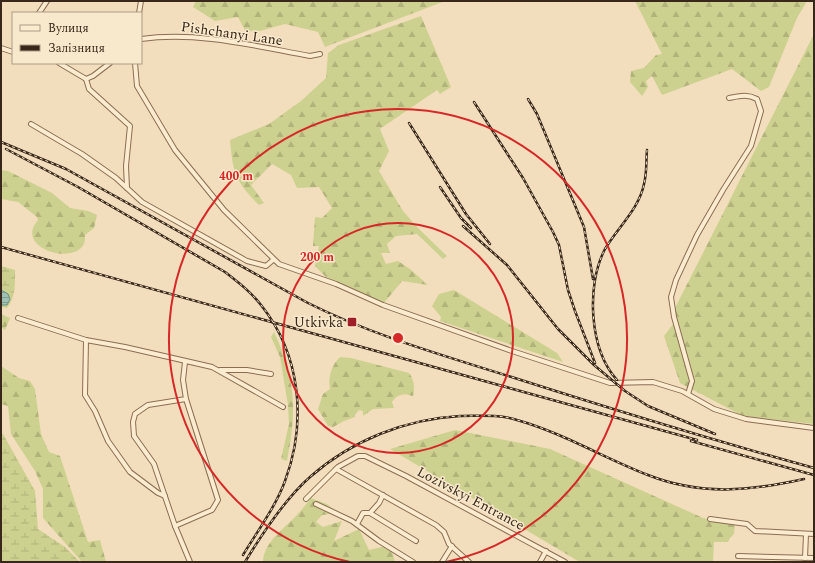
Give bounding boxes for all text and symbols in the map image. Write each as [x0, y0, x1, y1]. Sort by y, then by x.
legend [12, 12, 142, 64]
street label: Pishchanyi Lane [180, 16, 284, 51]
text: Вулиця [48, 19, 89, 38]
text: Залізниця [48, 39, 105, 58]
text: 400 m [219, 167, 253, 186]
text: 200 m [300, 248, 334, 267]
place label: Utkivka [294, 312, 343, 333]
marker: Utkivka [346, 316, 358, 328]
centre of rings [391, 331, 405, 345]
street label: Lozivskyi Entrance [413, 461, 528, 536]

